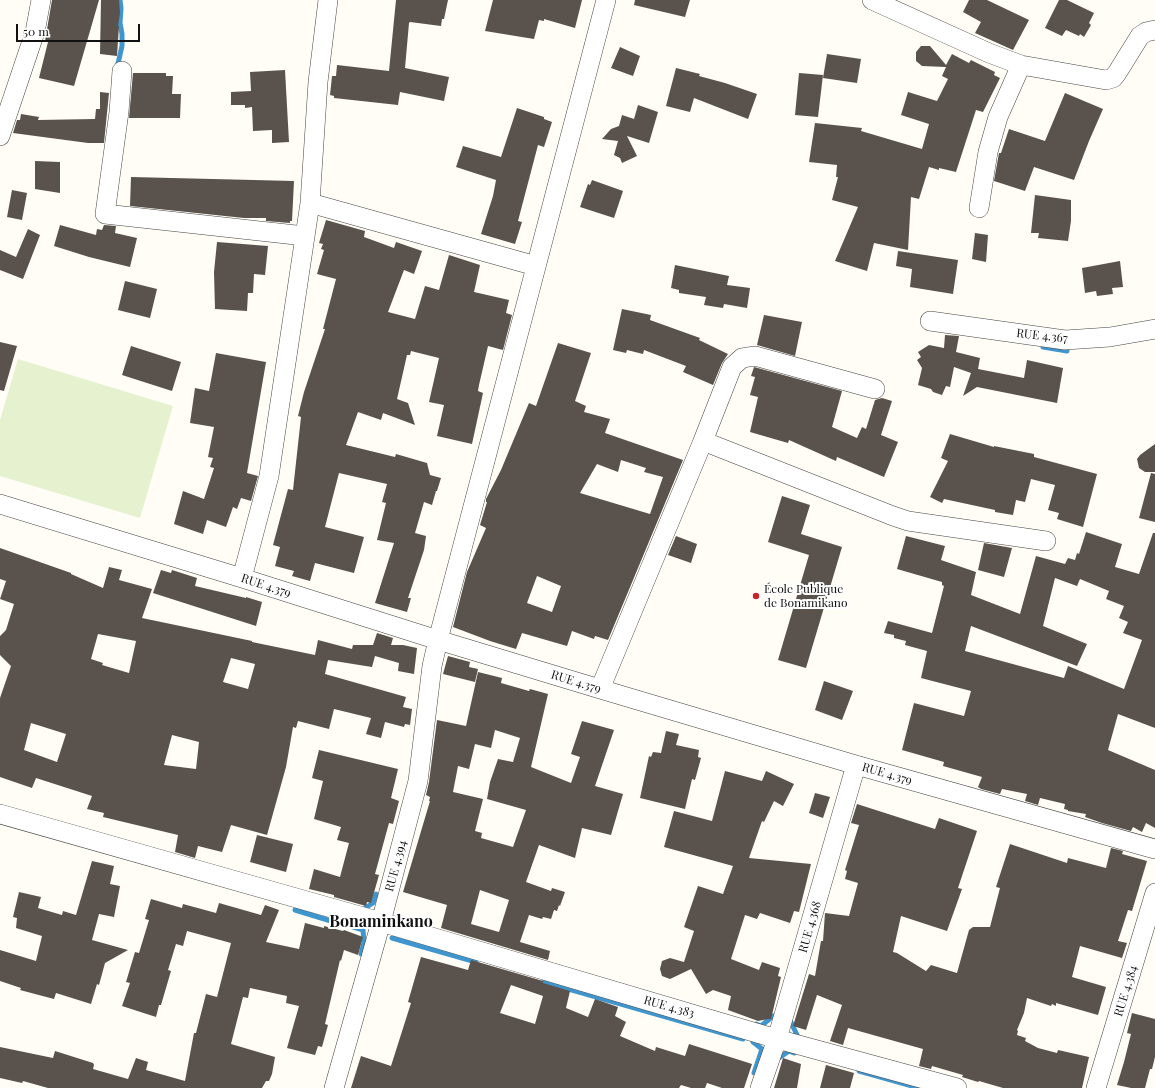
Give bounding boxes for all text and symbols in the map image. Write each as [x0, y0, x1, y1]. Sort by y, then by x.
scale bar [18, 16, 142, 42]
text: 50 m [23, 23, 49, 39]
street label: RUE 4.367 [1016, 326, 1068, 346]
street label: RUE 4.379 [239, 571, 293, 601]
place label: École Publique de Bonamikano [764, 582, 848, 610]
marker: École Publique de Bonamikano [751, 591, 761, 601]
street label: RUE 4.379 [549, 668, 603, 696]
street label: RUE 4.379 [860, 760, 914, 788]
street label: RUE 4.394 [382, 839, 410, 893]
street label: RUE 4.368 [796, 900, 824, 954]
district label: Bonaminkano [329, 912, 433, 932]
street label: RUE 4.384 [1111, 964, 1141, 1018]
street label: RUE 4.383 [642, 993, 696, 1021]

